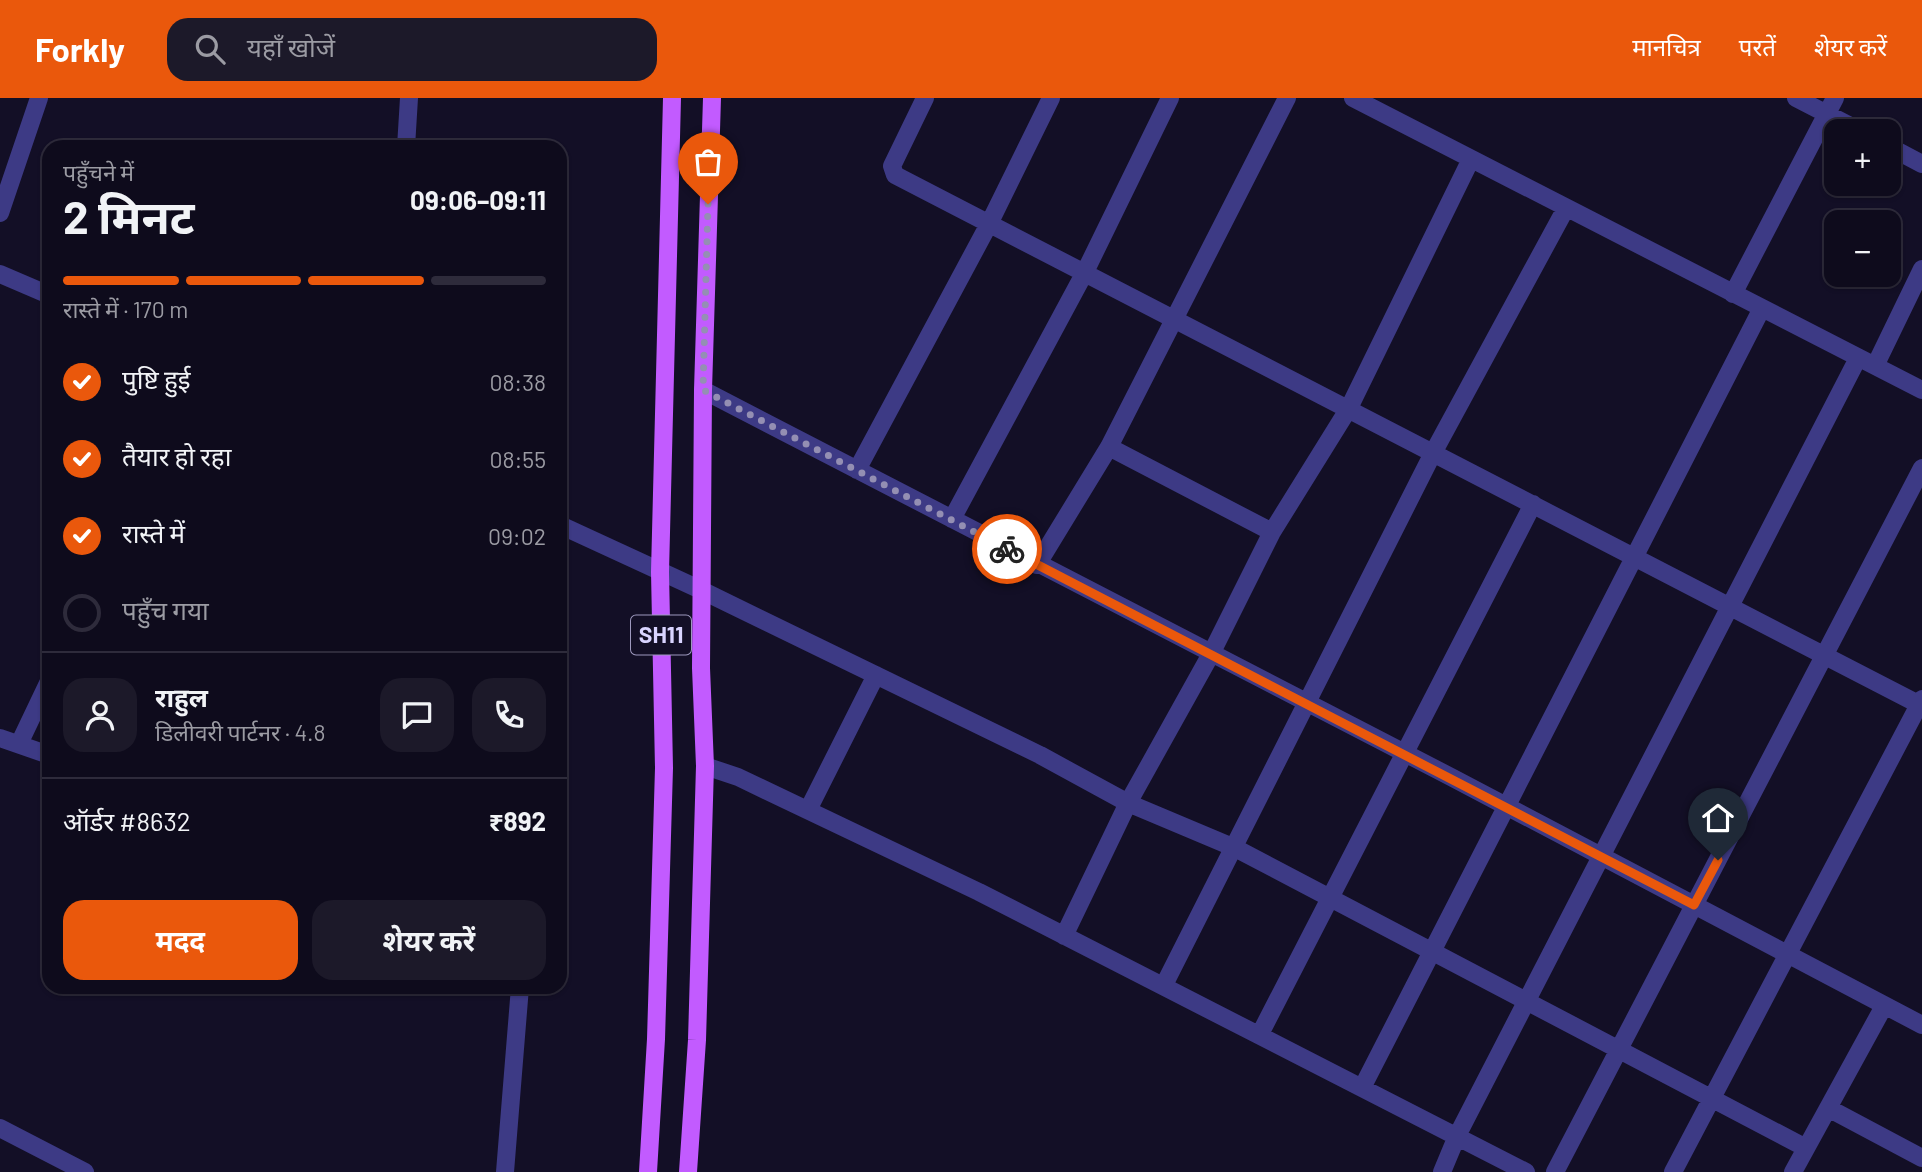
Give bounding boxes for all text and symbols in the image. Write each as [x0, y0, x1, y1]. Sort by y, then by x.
search box [167, 18, 657, 81]
text: Forkly [35, 29, 125, 69]
icon: search [191, 30, 229, 68]
text: यहाँ खोजें [247, 31, 335, 62]
text: मानचित्र [1632, 32, 1701, 61]
text: परतें [1739, 32, 1776, 61]
text: शेयर करें [1814, 32, 1887, 61]
map controls [1824, 119, 1901, 287]
button: + [1824, 119, 1901, 196]
pin [678, 132, 738, 204]
icon: bag [689, 143, 727, 181]
text: पहुँचने में [63, 158, 134, 186]
text: 09:06–09:11 [410, 184, 546, 215]
text: 2 मिनट [63, 188, 195, 243]
button: − [1824, 210, 1901, 287]
text: रास्ते में · 170 m [63, 295, 188, 323]
icon: check [63, 363, 101, 401]
text: पुष्टि हुई [122, 363, 190, 394]
text: 08:38 [489, 368, 546, 396]
icon: check [63, 440, 101, 478]
text: तैयार हो रहा [122, 440, 231, 471]
text: 08:55 [490, 445, 546, 473]
courier [972, 514, 1042, 584]
icon: check [63, 517, 101, 555]
text: रास्ते में [122, 517, 185, 548]
text: 09:02 [488, 522, 546, 550]
icon: bike [988, 530, 1026, 568]
text: पहुँच गया [122, 594, 209, 625]
road number: SH11 [631, 615, 691, 654]
button: person [63, 678, 137, 752]
button: chat [380, 678, 454, 752]
button: phone [472, 678, 546, 752]
text: राहुल [155, 681, 208, 712]
text: डिलीवरी पार्टनर · 4.8 [155, 718, 325, 746]
pin [1688, 788, 1748, 860]
icon: home [1699, 799, 1737, 837]
text: ऑर्डर #8632 [63, 805, 191, 836]
text: ₹892 [489, 805, 546, 836]
button: मदद [63, 900, 298, 980]
button: शेयर करें [312, 900, 546, 980]

